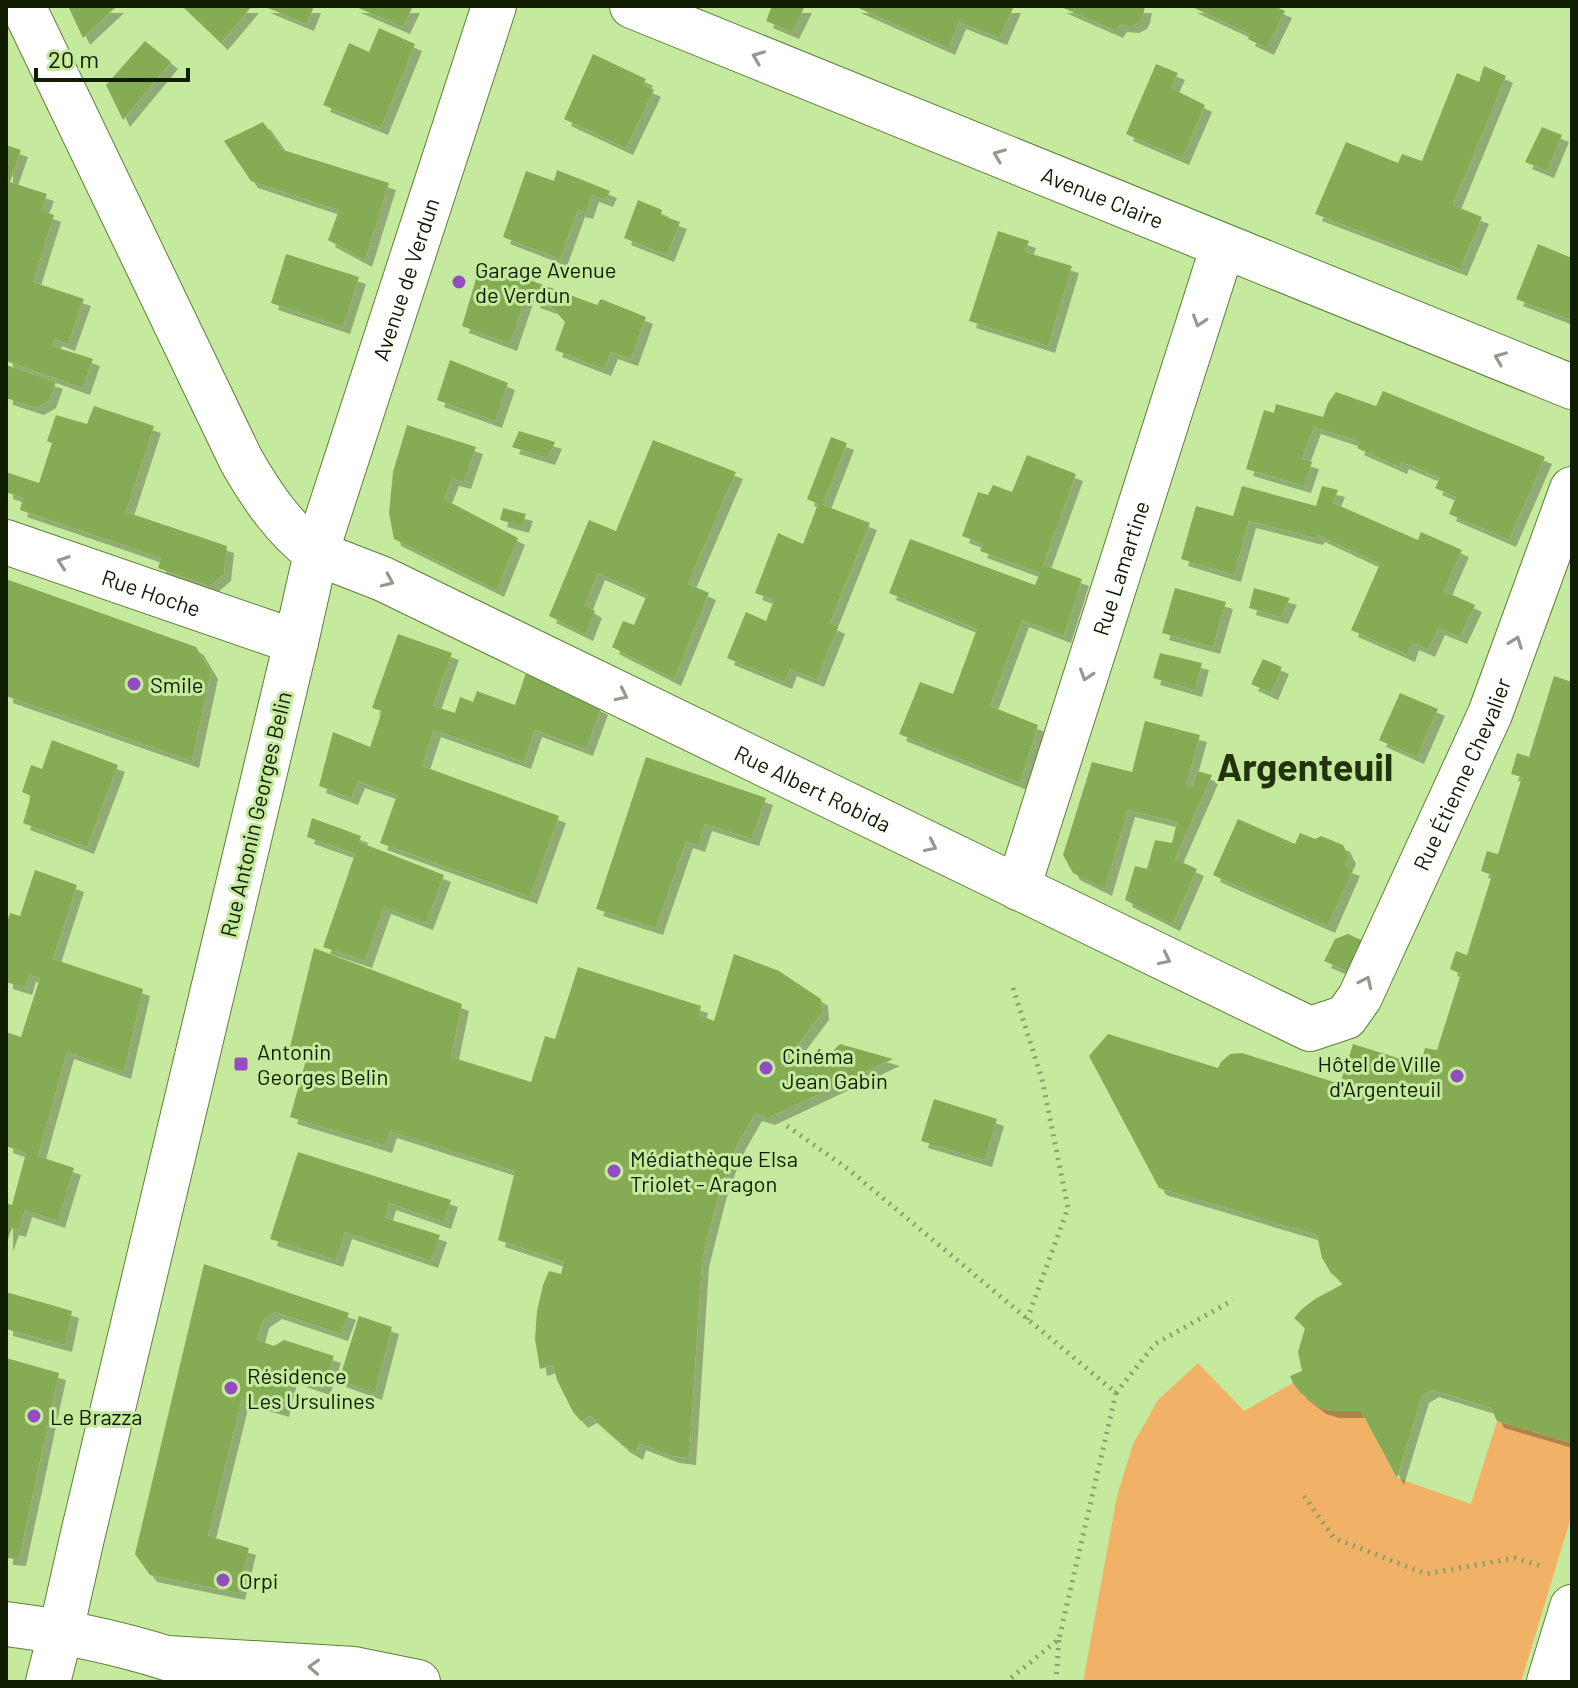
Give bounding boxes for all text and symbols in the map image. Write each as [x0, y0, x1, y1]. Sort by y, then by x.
scale bar [36, 32, 188, 82]
text: 20 m [48, 44, 99, 73]
one-way arrow [752, 51, 766, 67]
one-way arrow [993, 149, 1007, 165]
street label: Avenue Claire [1038, 160, 1168, 233]
street label: Avenue de Verdun [366, 194, 444, 364]
place label: Garage Avenue de Verdun [475, 256, 617, 307]
marker: Garage Avenue de Verdun [450, 273, 468, 291]
one-way arrow [1193, 313, 1209, 327]
one-way arrow [1494, 351, 1508, 368]
street label: Rue Lamartine [1087, 497, 1154, 639]
one-way arrow [57, 556, 71, 572]
street label: Rue Hoche [99, 563, 204, 621]
one-way arrow [380, 572, 394, 588]
one-way arrow [1506, 636, 1523, 650]
one-way arrow [1080, 667, 1096, 681]
place label: Smile [150, 671, 203, 697]
street label: Rue Étienne Chevalier [1407, 674, 1515, 874]
marker: Smile [125, 675, 143, 693]
one-way arrow [614, 685, 628, 701]
street label: Rue Antonin Georges Belin [214, 689, 296, 939]
street label: Rue Albert Robida [731, 739, 896, 837]
district label: Argenteuil [1217, 743, 1393, 789]
one-way arrow [923, 836, 938, 851]
one-way arrow [1157, 949, 1172, 965]
one-way arrow [1356, 976, 1372, 990]
place label: Antonin Georges Belin [257, 1038, 388, 1089]
place label: Cinéma Jean Gabin [782, 1042, 888, 1093]
place label: Hôtel de Ville d'Argenteuil [1318, 1050, 1441, 1101]
marker: Antonin Georges Belin [232, 1055, 250, 1073]
marker: Cinéma Jean Gabin [757, 1059, 775, 1077]
marker: Hôtel de Ville d'Argenteuil [1448, 1067, 1466, 1085]
place label: Médiathèque Elsa Triolet - Aragon [630, 1145, 798, 1196]
marker: Médiathèque Elsa Triolet - Aragon [605, 1162, 623, 1180]
place label: Résidence Les Ursulines [247, 1362, 375, 1413]
marker: Résidence Les Ursulines [222, 1379, 240, 1397]
place label: Le Brazza [50, 1403, 142, 1429]
marker: Le Brazza [25, 1407, 43, 1425]
place label: Orpi [239, 1567, 278, 1593]
marker: Orpi [214, 1571, 232, 1589]
one-way arrow [307, 1659, 320, 1676]

